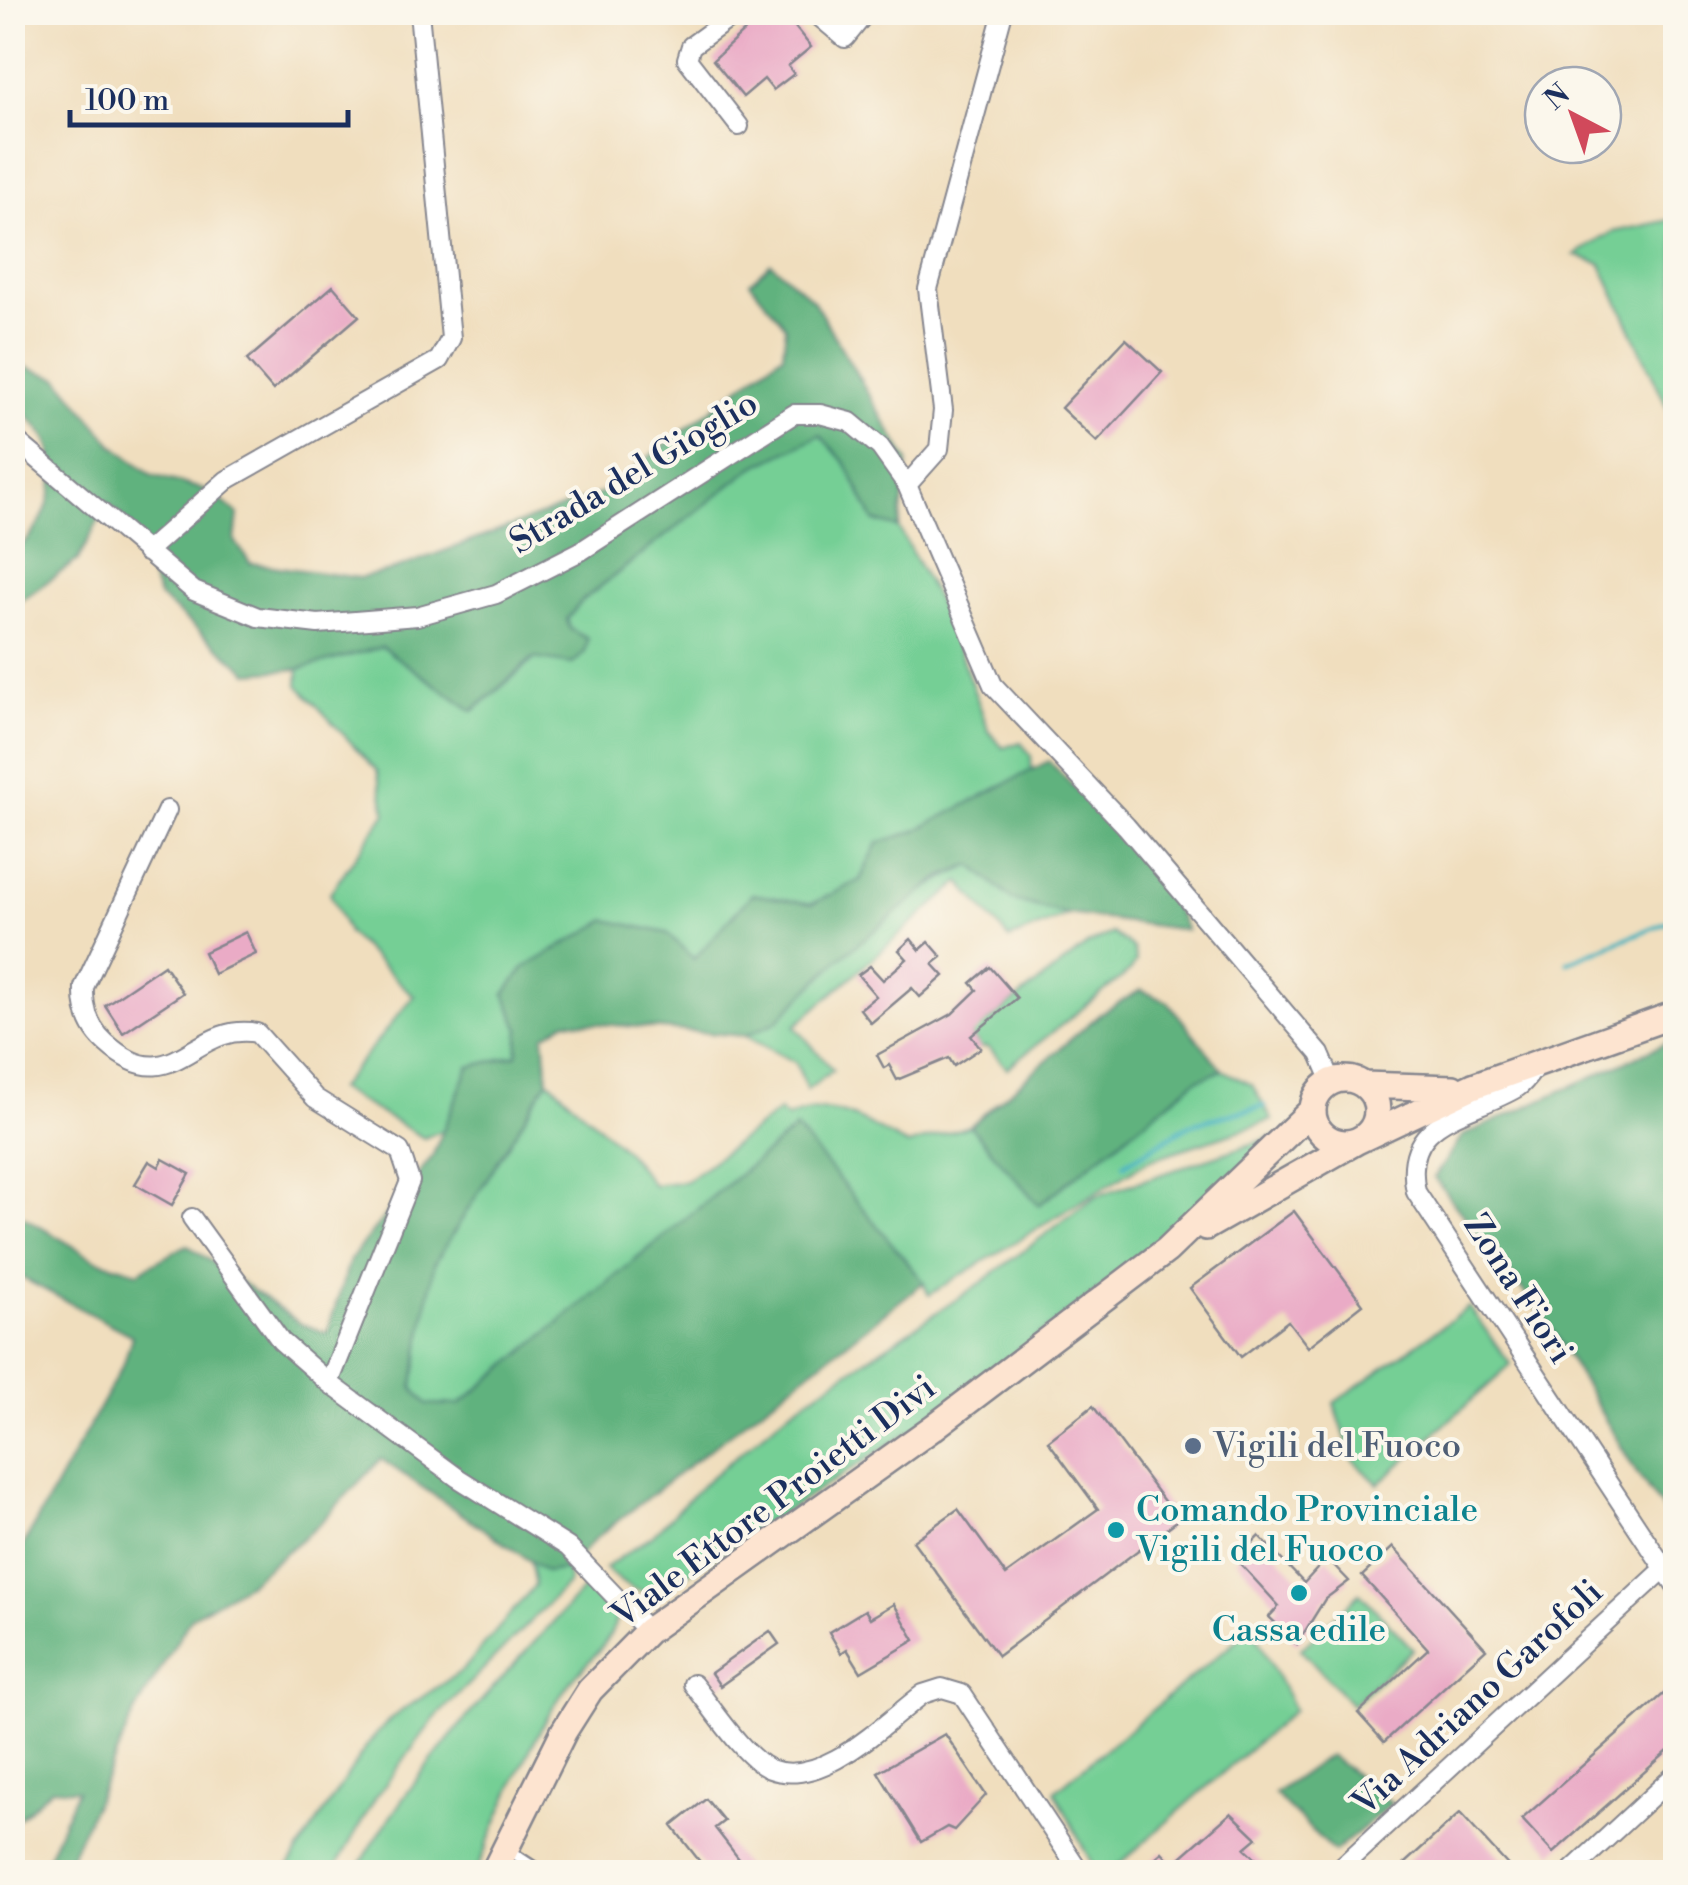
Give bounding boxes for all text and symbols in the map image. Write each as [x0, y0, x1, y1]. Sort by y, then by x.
scale bar [70, 65, 348, 127]
north arrow [1523, 65, 1623, 165]
text: N [1538, 77, 1577, 118]
text: 100 m [85, 82, 169, 120]
street label: Strada del Gioglio [502, 382, 766, 564]
street label: Zona Fiori [1454, 1206, 1582, 1372]
street label: Viale Ettore Proietti Divi [603, 1366, 944, 1638]
place label: Vigili del Fuoco [1212, 1425, 1461, 1468]
marker: Vigili del Fuoco [1182, 1435, 1204, 1457]
place label: Comando Provinciale Vigili del Fuoco [1135, 1489, 1478, 1572]
marker: Comando Provinciale Vigili del Fuoco [1105, 1519, 1127, 1541]
street label: Via Adriano Garofoli [1343, 1571, 1612, 1826]
marker: Cassa edile [1288, 1582, 1310, 1604]
place label: Cassa edile [1212, 1609, 1386, 1652]

